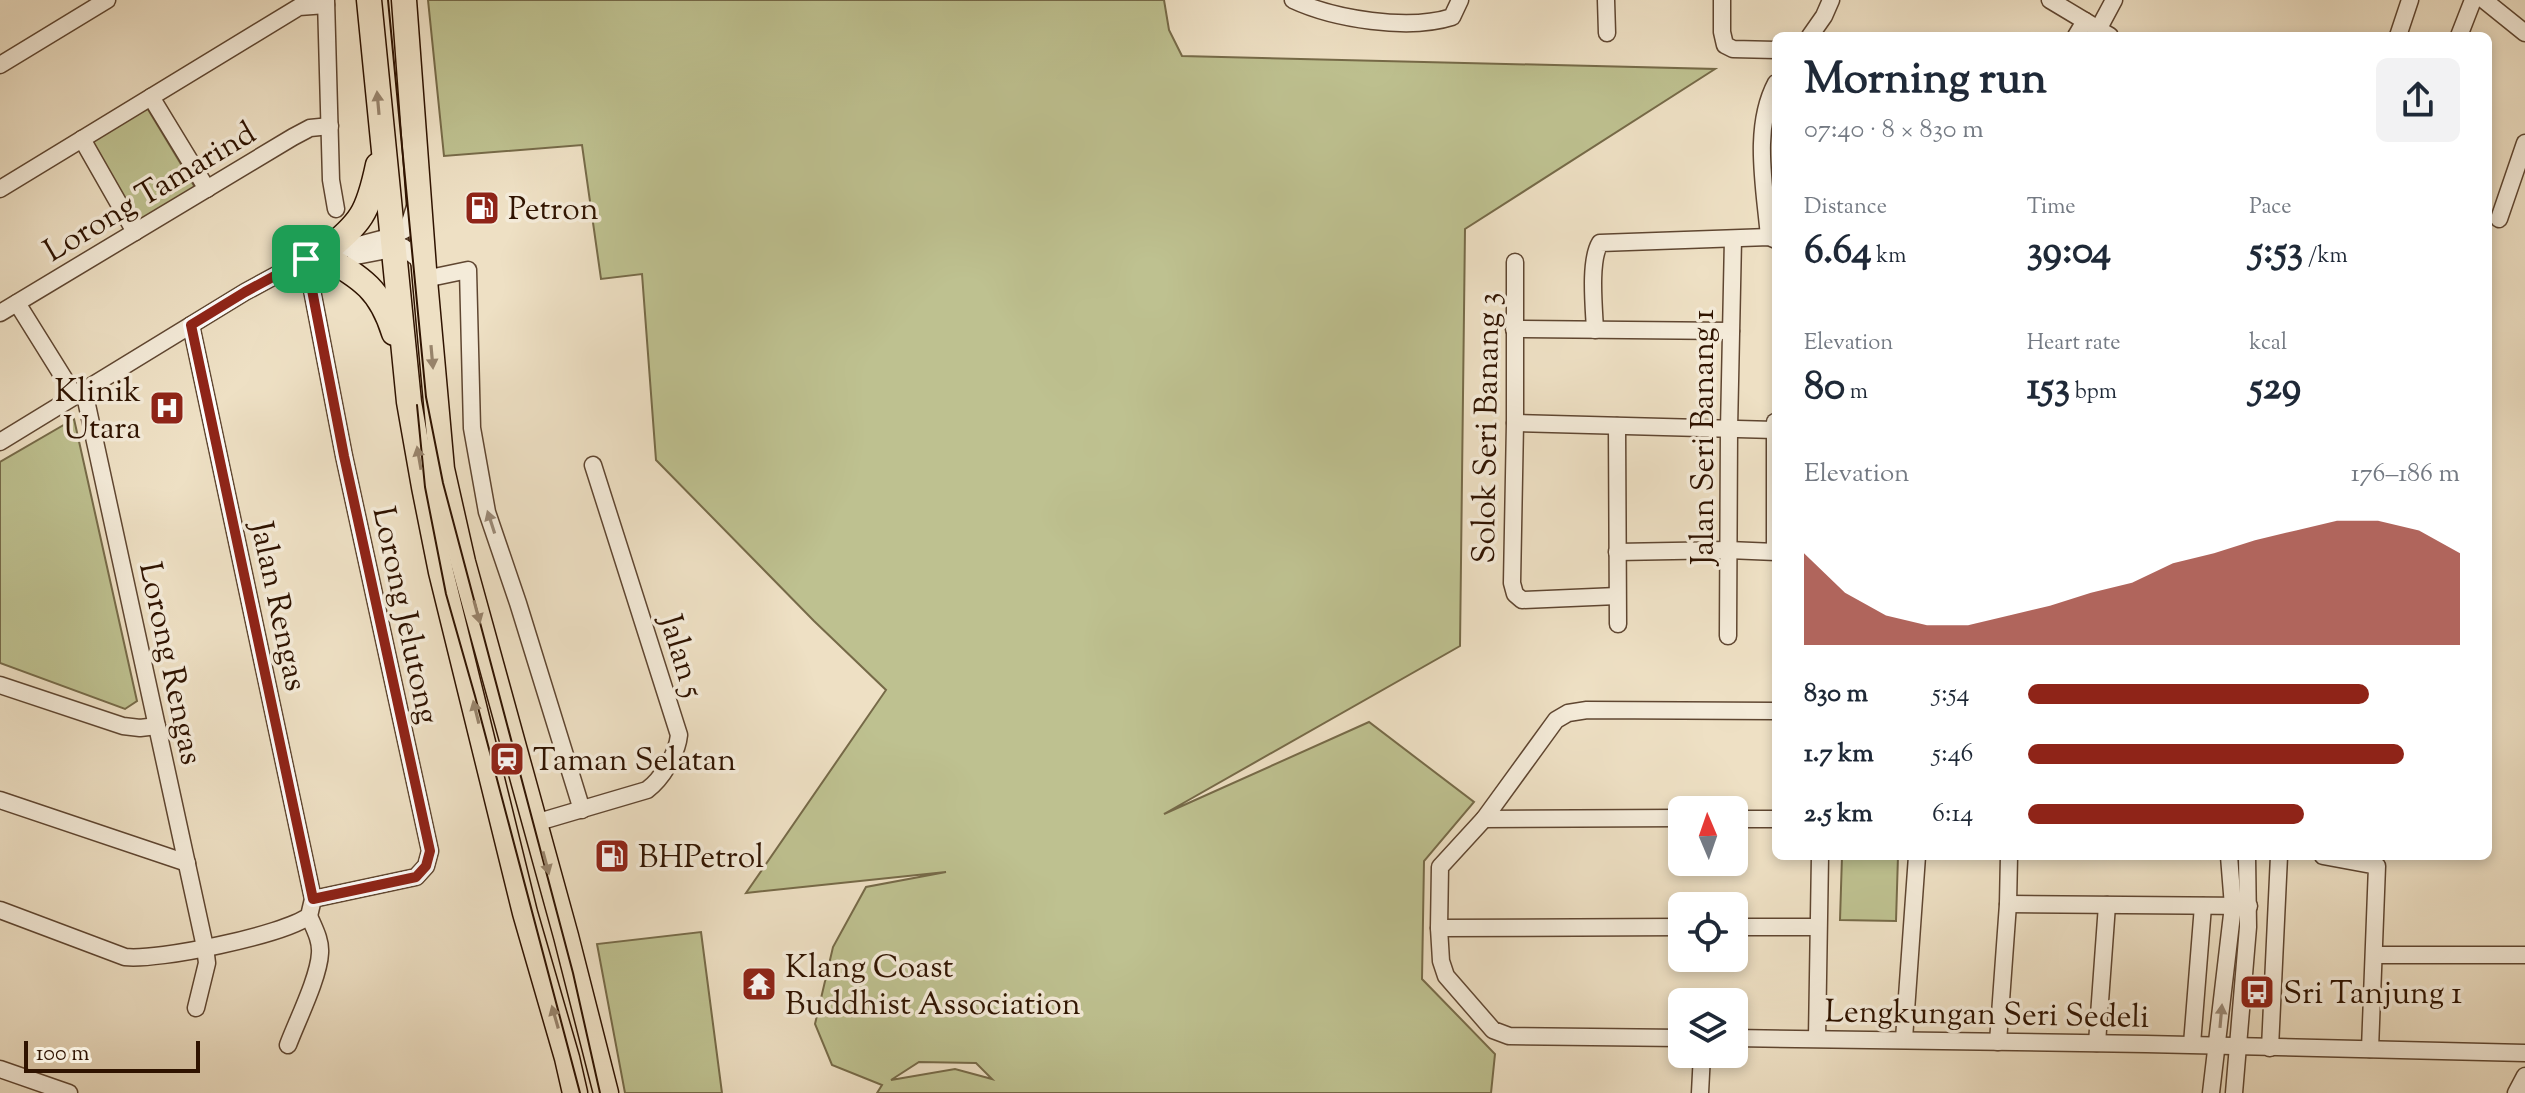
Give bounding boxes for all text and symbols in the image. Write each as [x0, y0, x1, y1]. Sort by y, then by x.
text: Morning run [1804, 50, 2047, 113]
button: share [2376, 58, 2460, 142]
one-way arrow [371, 90, 384, 115]
street label: Lorong Tamarind [36, 112, 265, 275]
text: 07:40 · 8 × 830 m [1804, 112, 1984, 149]
place label: Petron [508, 188, 599, 234]
fuel station icon: Petron [463, 189, 501, 227]
text: Distance [1804, 192, 1887, 224]
text: Time [2027, 192, 2076, 224]
text: Pace [2249, 192, 2291, 224]
text: 6.64 [1804, 224, 1872, 281]
text: 39:04 [2027, 224, 2111, 281]
text: 5:53 [2249, 224, 2303, 281]
pin [272, 225, 340, 293]
icon: arrive [284, 237, 328, 281]
text: km [1872, 241, 1907, 273]
text: /km [2303, 241, 2348, 273]
street label: Solok Seri Banang 3 [1463, 292, 1513, 564]
street label: Jalan Seri Banang 1 [1682, 309, 1728, 567]
text: Elevation [1804, 328, 1893, 360]
text: Heart rate [2027, 328, 2121, 360]
text: kcal [2249, 328, 2287, 360]
one-way arrow [425, 345, 438, 370]
text: 80 [1804, 360, 1845, 417]
text: 153 [2027, 360, 2070, 417]
text: 529 [2249, 360, 2301, 417]
place label: Klinik Utara [54, 370, 141, 453]
text: m [1845, 377, 1868, 409]
text: bpm [2070, 377, 2117, 409]
hospital icon: Klinik Utara [148, 389, 186, 427]
one-way arrow [412, 445, 424, 470]
text: Elevation [1804, 456, 1909, 493]
text: 176–186 m [2351, 456, 2460, 493]
street label: Lorong Jelutong [359, 503, 450, 729]
one-way arrow [484, 510, 497, 534]
street label: Jalan Rengas [236, 516, 317, 695]
street label: Lorong Rengas [125, 558, 213, 769]
one-way arrow [471, 600, 484, 624]
street label: Jalan 5 [645, 608, 714, 704]
text: 830 m [1804, 676, 1868, 713]
text: 5:54 [1932, 676, 1970, 713]
one-way arrow [469, 699, 481, 724]
text: 1.7 km [1804, 736, 1874, 773]
text: 5:46 [1932, 736, 1973, 773]
place label: Taman Selatan [533, 739, 736, 785]
station icon: Taman Selatan [488, 740, 526, 778]
north arrow [1668, 796, 1748, 876]
map controls [1668, 796, 1748, 1068]
text: 2.5 km [1804, 796, 1873, 833]
text: 6:14 [1932, 796, 1973, 833]
place label: BHPetrol [638, 836, 764, 882]
fuel station icon: BHPetrol [593, 837, 631, 875]
one-way arrow [540, 851, 553, 875]
button: locate [1668, 892, 1748, 972]
place label: Klang Coast Buddhist Association [785, 946, 1081, 1029]
temple icon: Klang Coast Buddhist Association [740, 965, 778, 1003]
place label: Sri Tanjung 1 [2283, 972, 2462, 1018]
bus stop icon: Sri Tanjung 1 [2238, 973, 2276, 1011]
button: layers [1668, 988, 1748, 1068]
street label: Lengkungan Seri Sedeli [1824, 990, 2150, 1042]
one-way arrow [2214, 1003, 2227, 1028]
one-way arrow [549, 1005, 561, 1030]
scale bar [24, 1037, 200, 1073]
text: 100 m [36, 1039, 89, 1071]

